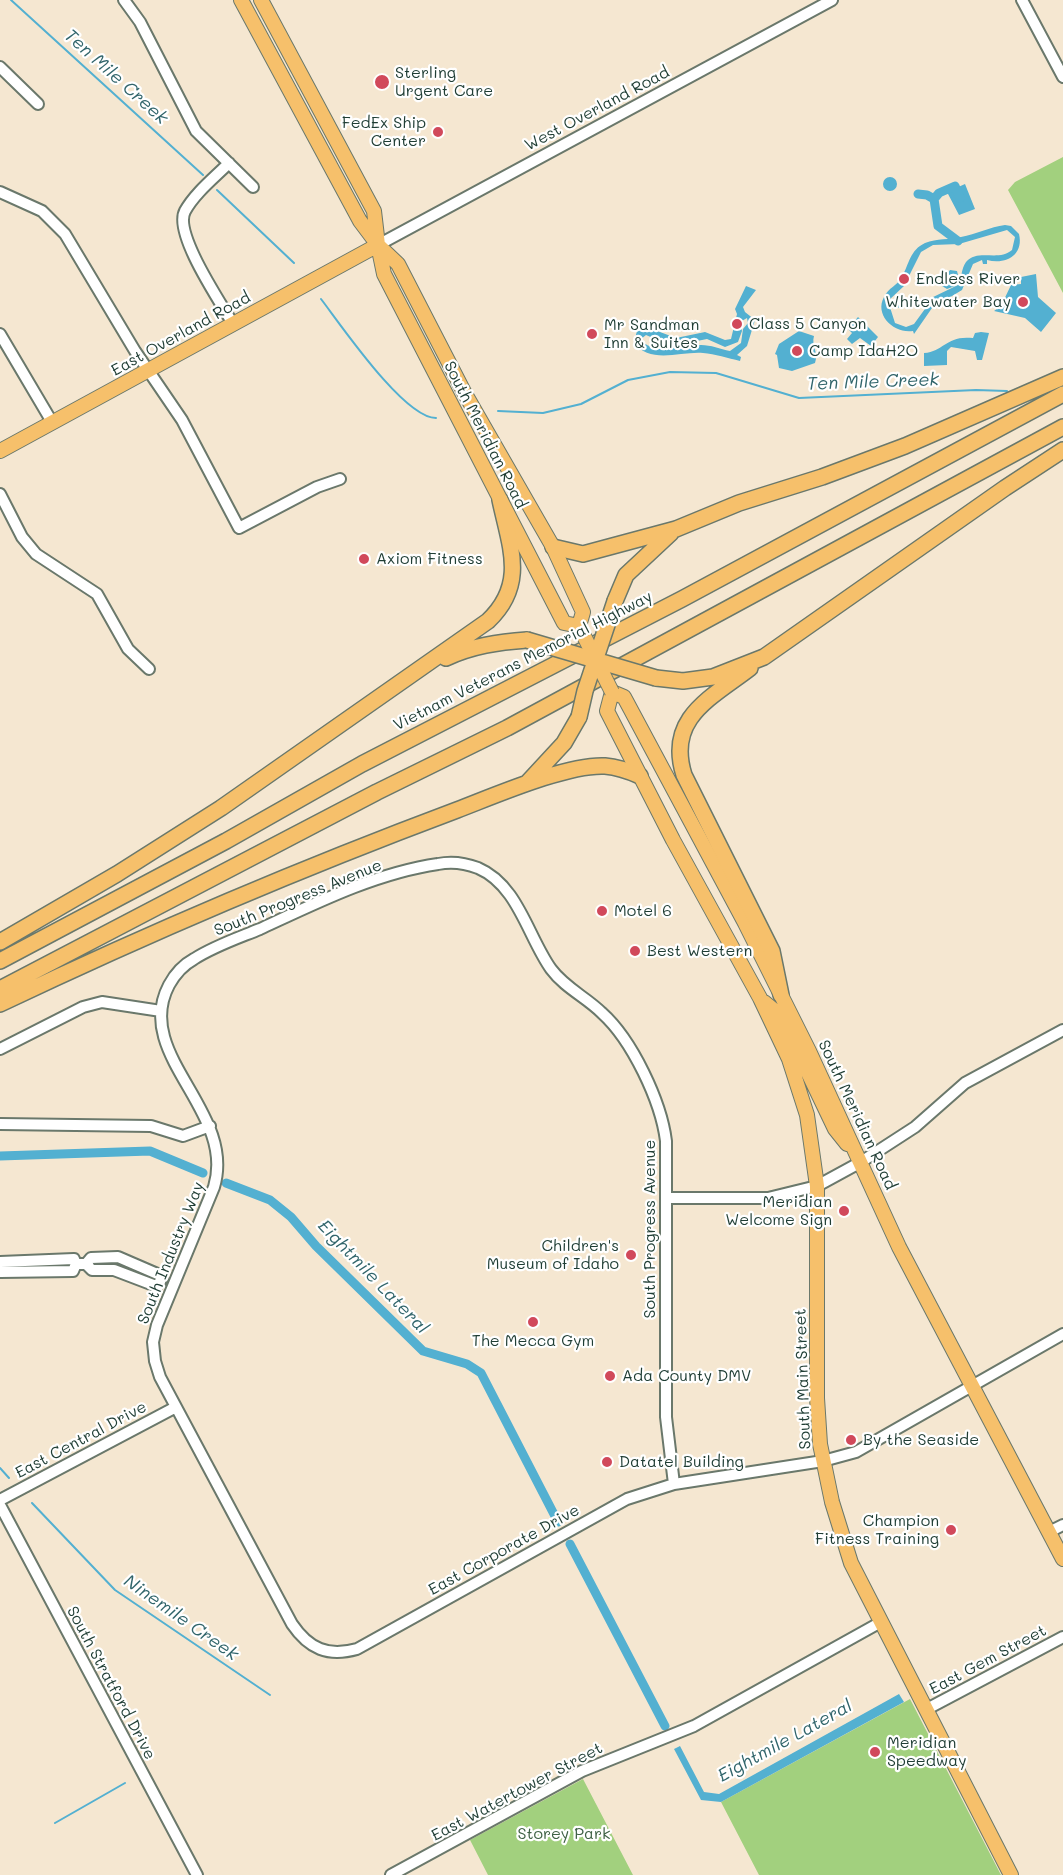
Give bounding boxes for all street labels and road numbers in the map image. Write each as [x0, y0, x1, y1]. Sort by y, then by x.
street label: West Overland Road [521, 63, 673, 155]
street label: East Overland Road [108, 288, 254, 380]
street label: South Meridian Road [439, 358, 531, 512]
street label: Vietnam Veterans Memorial Highway [390, 587, 656, 735]
street label: South Progress Avenue [211, 856, 385, 940]
street label: South Meridian Road [814, 1037, 900, 1193]
street label: South Progress Avenue [640, 1140, 660, 1318]
street label: South Industry Way [134, 1179, 208, 1327]
street label: South Main Street [791, 1308, 815, 1450]
street label: East Central Drive [12, 1397, 150, 1483]
street label: East Corporate Drive [425, 1500, 583, 1600]
street label: South Stratford Drive [62, 1603, 160, 1763]
street label: East Gem Street [926, 1621, 1050, 1699]
street label: East Watertower Street [428, 1739, 606, 1845]

